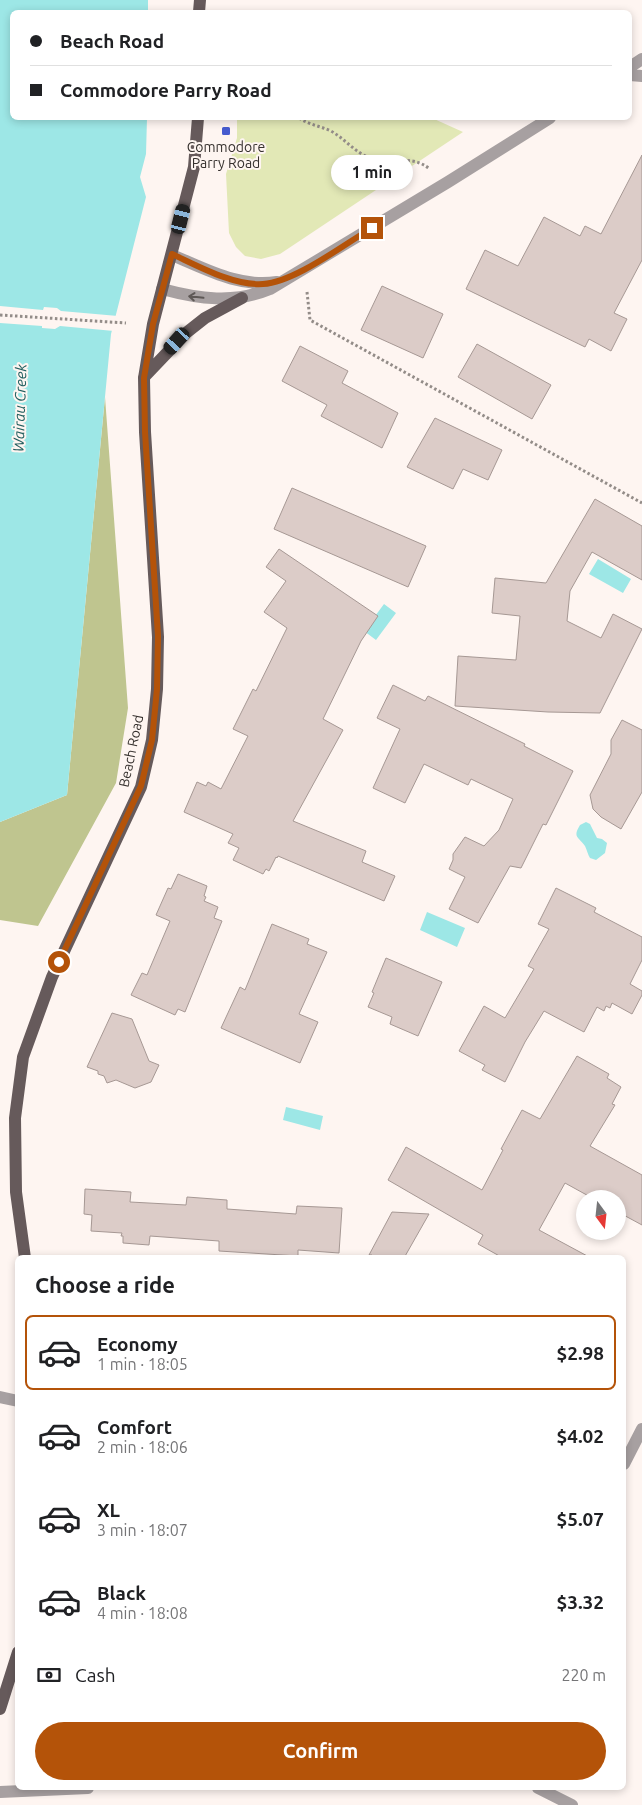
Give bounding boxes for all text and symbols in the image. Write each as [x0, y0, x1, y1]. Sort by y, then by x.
text: Beach Road [60, 30, 164, 52]
text: Commodore Parry Road [60, 79, 272, 101]
marker: Commodore Parry Road [220, 125, 232, 137]
place label: Commodore Parry Road [187, 139, 265, 171]
callout: 1 min [331, 156, 413, 190]
text: 1 min [352, 163, 392, 181]
car [170, 203, 191, 235]
route end [361, 217, 383, 239]
one-way arrow [188, 292, 204, 302]
car [161, 325, 192, 357]
water label: Wairau Creek [9, 363, 30, 452]
street label: Beach Road [116, 713, 146, 789]
route start [48, 951, 70, 973]
north arrow [576, 1190, 626, 1240]
map controls [576, 1190, 626, 1240]
text: Choose a ride [35, 1272, 175, 1297]
icon: car [37, 1330, 82, 1375]
text: Economy [97, 1333, 178, 1355]
text: $2.98 [556, 1342, 604, 1364]
text: 1 min · 18:05 [97, 1355, 188, 1373]
icon: car [37, 1413, 82, 1458]
text: Comfort [97, 1416, 172, 1438]
text: $4.02 [556, 1425, 604, 1447]
text: 2 min · 18:06 [97, 1438, 188, 1456]
icon: car [37, 1496, 82, 1541]
text: XL [97, 1499, 120, 1521]
text: $5.07 [556, 1508, 604, 1530]
text: 3 min · 18:07 [97, 1521, 188, 1539]
icon: car [37, 1579, 82, 1624]
text: Black [97, 1582, 146, 1604]
text: $3.32 [556, 1591, 604, 1613]
text: 4 min · 18:08 [97, 1604, 188, 1622]
icon: cash [35, 1661, 63, 1689]
text: Cash [75, 1664, 116, 1686]
text: 220 m [561, 1666, 606, 1684]
button: Confirm [35, 1722, 606, 1780]

